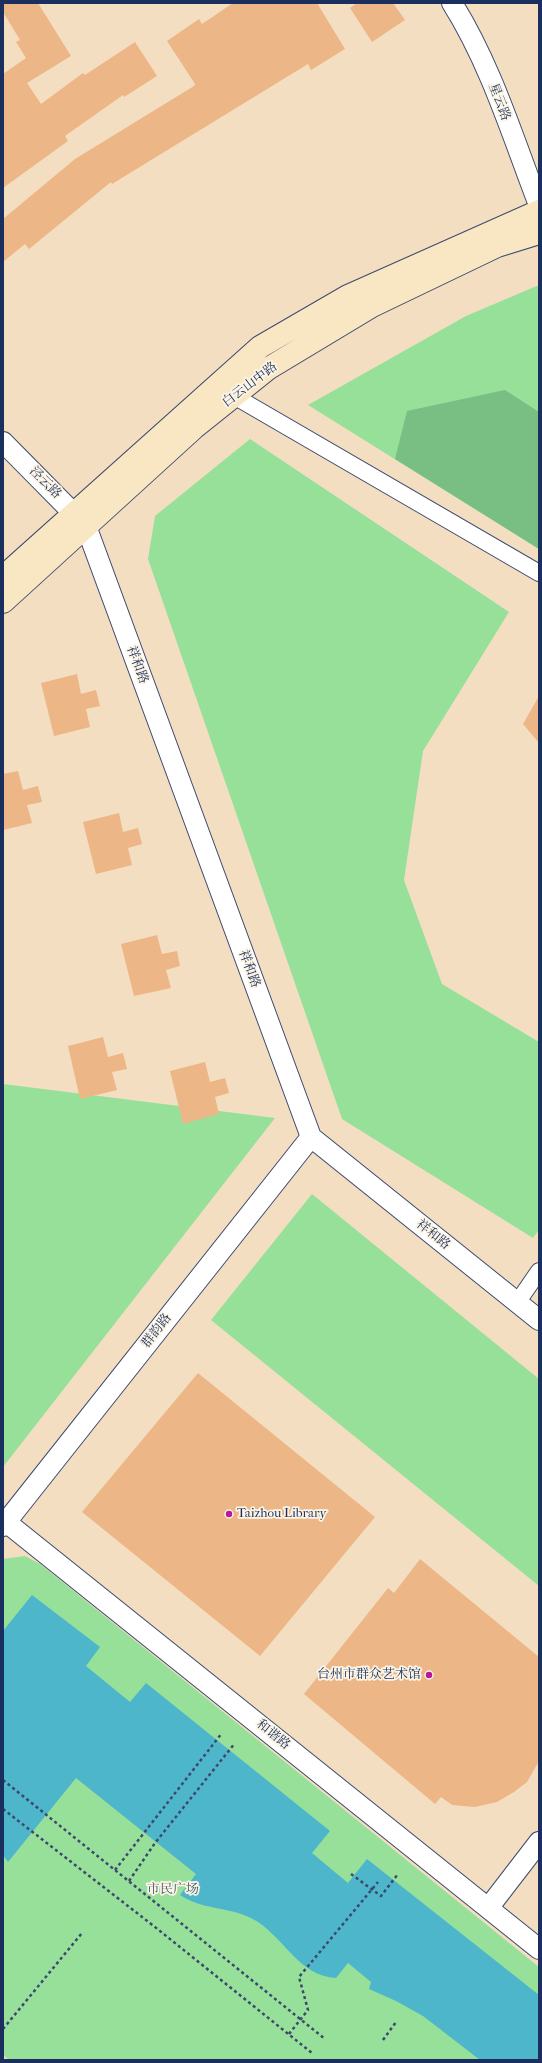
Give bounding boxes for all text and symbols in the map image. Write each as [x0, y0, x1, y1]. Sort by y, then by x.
street label: 星云路 [485, 81, 513, 123]
street label: 白云山中路 [219, 359, 281, 411]
street label: 泾云路 [26, 464, 64, 502]
street label: 祥和路 [123, 644, 151, 686]
street label: 祥和路 [235, 948, 263, 990]
street label: 祥和路 [413, 1217, 453, 1253]
street label: 群韵路 [139, 1311, 175, 1351]
place label: Taizhou Library [237, 1506, 326, 1522]
marker: Taizhou Library [224, 1509, 234, 1519]
place label: 台州市群众艺术馆 [317, 1667, 421, 1683]
marker: 台州市群众艺术馆 [424, 1670, 434, 1680]
street label: 和谐路 [253, 1717, 293, 1753]
park label: 市民广场 [147, 1882, 199, 1898]

